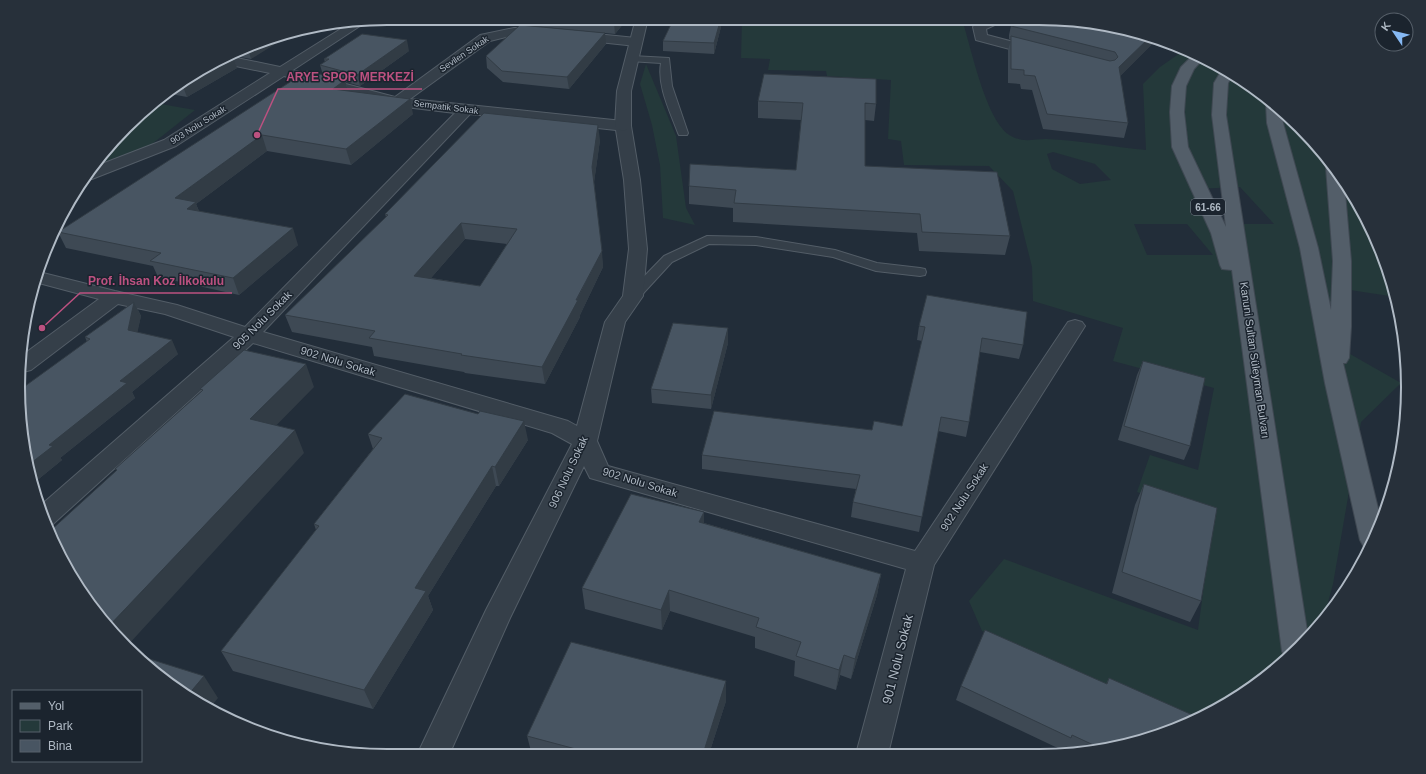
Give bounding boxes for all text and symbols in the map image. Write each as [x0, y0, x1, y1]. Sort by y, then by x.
north arrow [1374, 12, 1414, 52]
text: K [1379, 20, 1393, 33]
street label: Sevilen Sokak [438, 34, 491, 74]
callout: ARYE SPOR MERKEZİ [278, 65, 422, 89]
text: ARYE SPOR MERKEZİ [286, 69, 414, 84]
street label: Sempatik Sokak [413, 98, 479, 116]
street label: 903 Nolu Sokak [168, 104, 228, 146]
road number: 61-66 [1191, 199, 1225, 215]
callout: Prof. İhsan Koz İlkokulu [80, 269, 232, 293]
text: Prof. İhsan Koz İlkokulu [88, 273, 224, 288]
street label: Kanuni Sultan Süleyman Bulvarı [1238, 281, 1272, 439]
street label: 905 Nolu Sokak [230, 288, 294, 352]
street label: 902 Nolu Sokak [299, 344, 377, 378]
street label: 906 Nolu Sokak [546, 434, 590, 510]
street label: 902 Nolu Sokak [938, 461, 990, 533]
street label: 902 Nolu Sokak [601, 465, 679, 499]
street label: 901 Nolu Sokak [879, 612, 916, 705]
legend [12, 690, 142, 762]
text: Yol [48, 699, 64, 713]
text: Park [48, 719, 74, 733]
text: Bina [48, 739, 72, 753]

